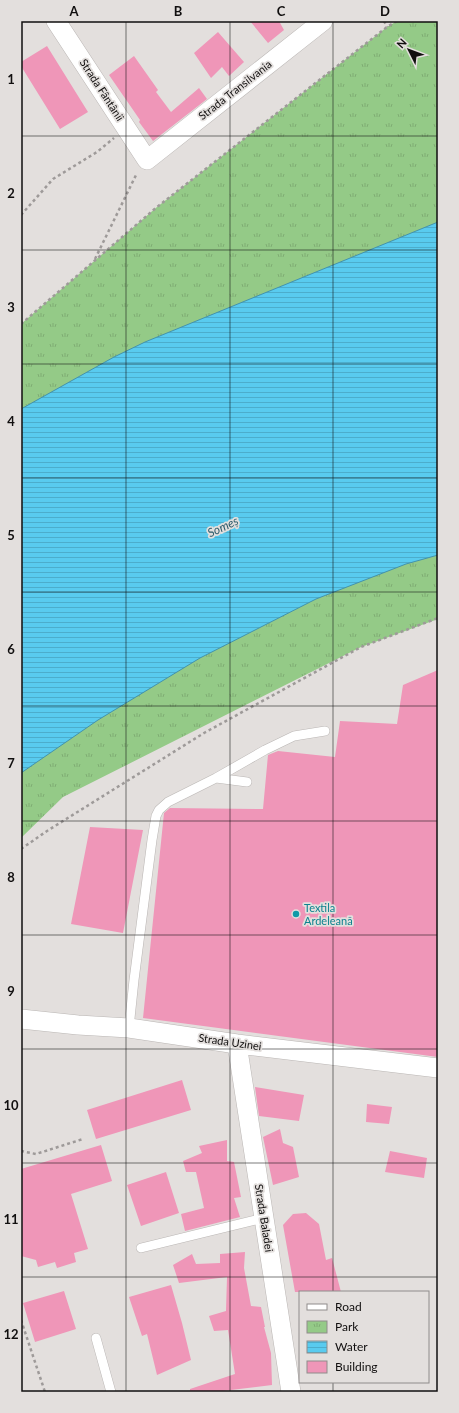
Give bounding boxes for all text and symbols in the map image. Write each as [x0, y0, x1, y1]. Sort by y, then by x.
text: A [68, 3, 79, 19]
text: B [174, 3, 183, 19]
text: C [277, 3, 286, 19]
text: D [380, 3, 390, 19]
north arrow [389, 30, 429, 70]
text: N [394, 35, 409, 50]
street label: Strada Fântânii [78, 56, 127, 123]
street label: Strada Transilvania [196, 57, 274, 122]
text: 1 [7, 71, 15, 87]
text: 2 [7, 185, 15, 201]
text: 3 [7, 299, 15, 315]
text: 4 [7, 413, 15, 429]
water label: Someș [205, 513, 241, 540]
text: 5 [7, 527, 15, 543]
text: 6 [7, 641, 15, 657]
text: 7 [7, 755, 15, 771]
text: 8 [7, 869, 15, 885]
place label: Textila Ardeleană [304, 901, 353, 927]
marker: Textila Ardeleană [291, 909, 301, 919]
text: 9 [7, 983, 15, 999]
street label: Strada Uzinei [198, 1031, 263, 1052]
text: 10 [3, 1097, 19, 1113]
street label: Strada Baladei [253, 1183, 276, 1253]
text: 11 [3, 1211, 19, 1227]
legend [299, 1291, 429, 1383]
text: Road [335, 1299, 362, 1314]
text: Park [335, 1319, 359, 1334]
text: 12 [3, 1326, 19, 1342]
text: Water [335, 1339, 368, 1354]
text: Building [335, 1359, 378, 1374]

